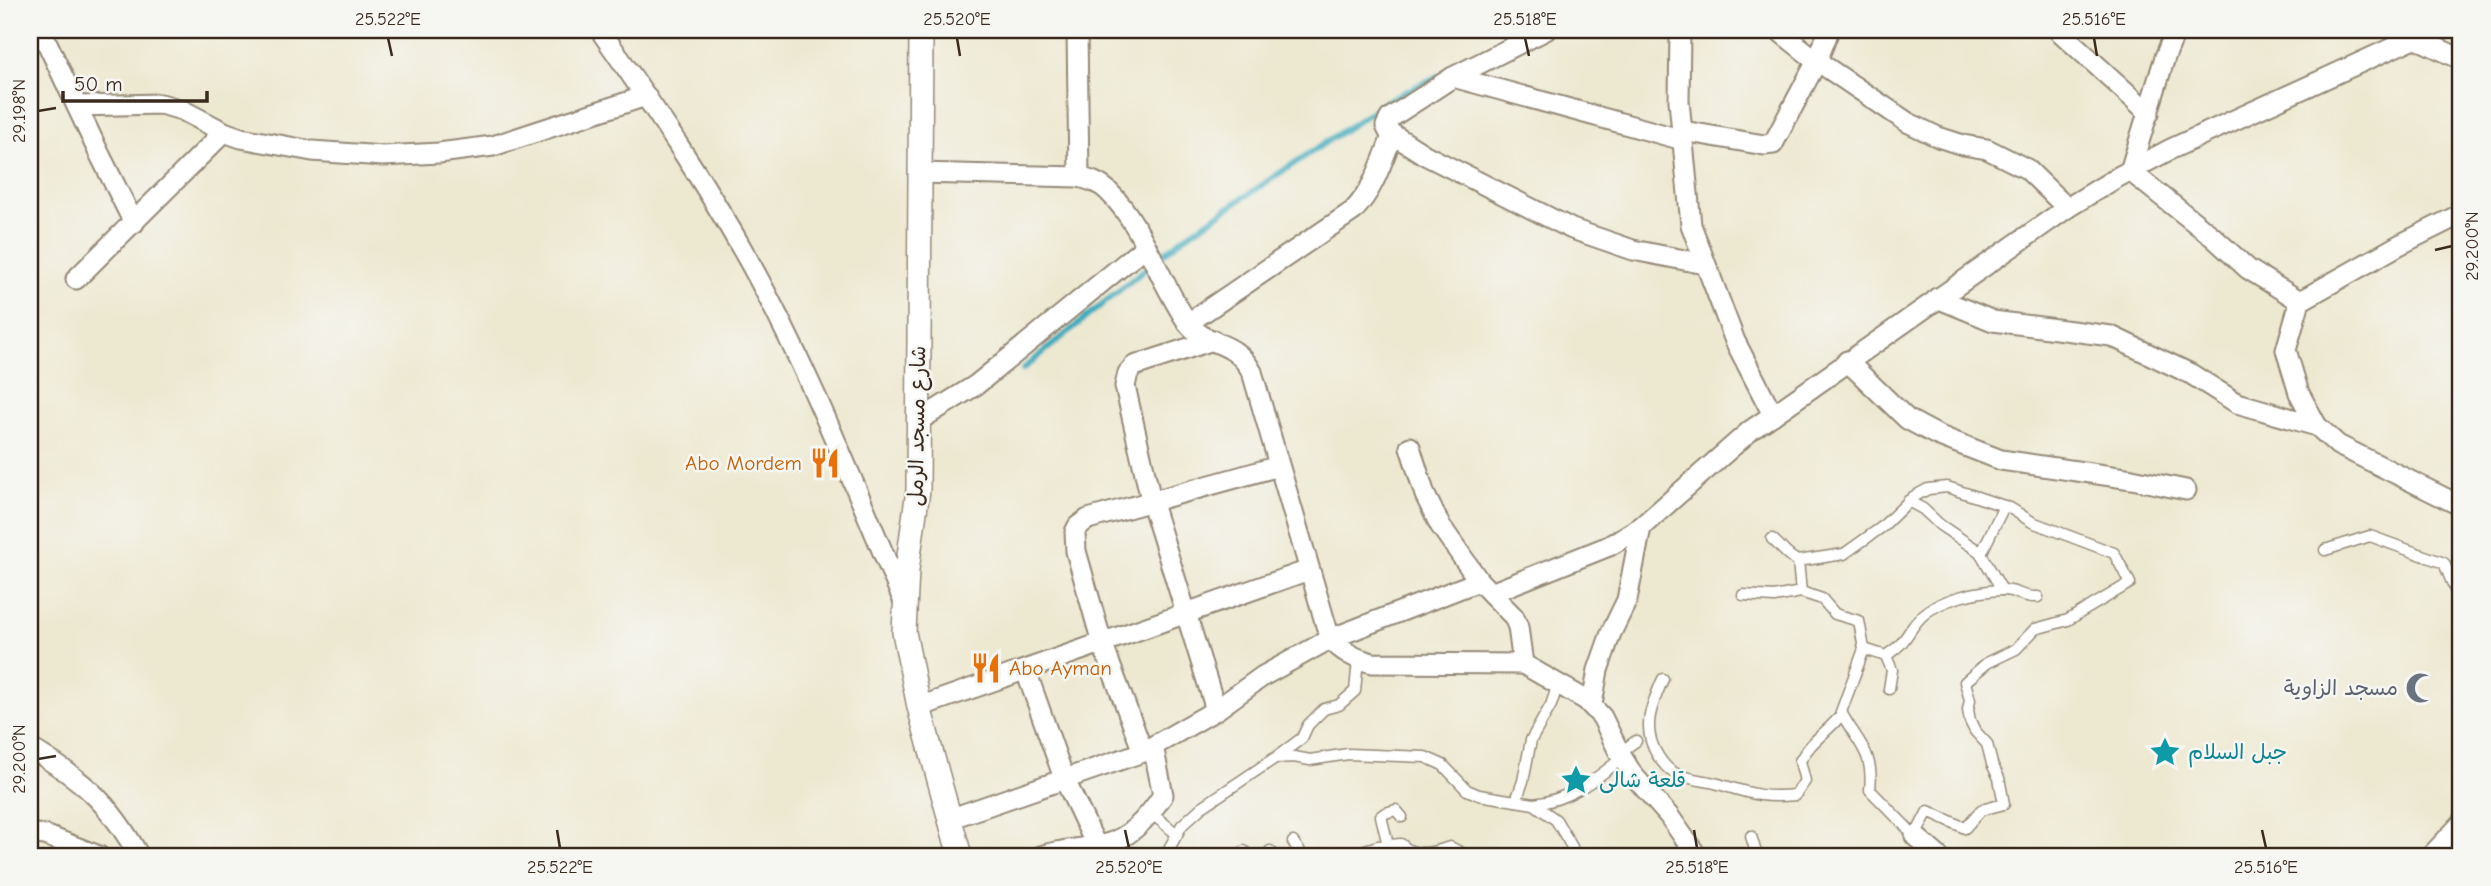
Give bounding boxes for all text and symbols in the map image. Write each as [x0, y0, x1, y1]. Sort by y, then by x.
text: 25.522°E [355, 9, 421, 30]
text: 25.520°E [923, 9, 991, 30]
text: 25.518°E [1493, 9, 1557, 30]
text: 25.516°E [2062, 9, 2126, 30]
scale bar [63, 60, 206, 104]
text: 50 m [74, 72, 123, 96]
text: 29.198°N [9, 79, 30, 143]
text: 29.200°N [2462, 211, 2483, 281]
street label: شارع مسجد الرمل [904, 346, 933, 507]
restaurant icon: Abo Mordem [808, 446, 842, 480]
place label: Abo Mordem [685, 451, 802, 475]
restaurant icon: Abo Ayman [969, 651, 1003, 685]
place label: Abo Ayman [1009, 656, 1112, 680]
mosque icon: مسجد الزاوية [2404, 671, 2438, 705]
place label: مسجد الزاوية [2284, 676, 2398, 700]
text: 29.200°N [9, 724, 30, 794]
place icon: جبل السلام [2148, 735, 2182, 769]
place label: جبل السلام [2188, 740, 2287, 768]
place icon: قلعة شالى [1559, 763, 1593, 797]
place label: قلعة شالى [1599, 768, 1686, 794]
text: 25.522°E [527, 857, 593, 878]
text: 25.520°E [1095, 857, 1163, 878]
text: 25.518°E [1665, 857, 1729, 878]
text: 25.516°E [2234, 857, 2298, 878]

